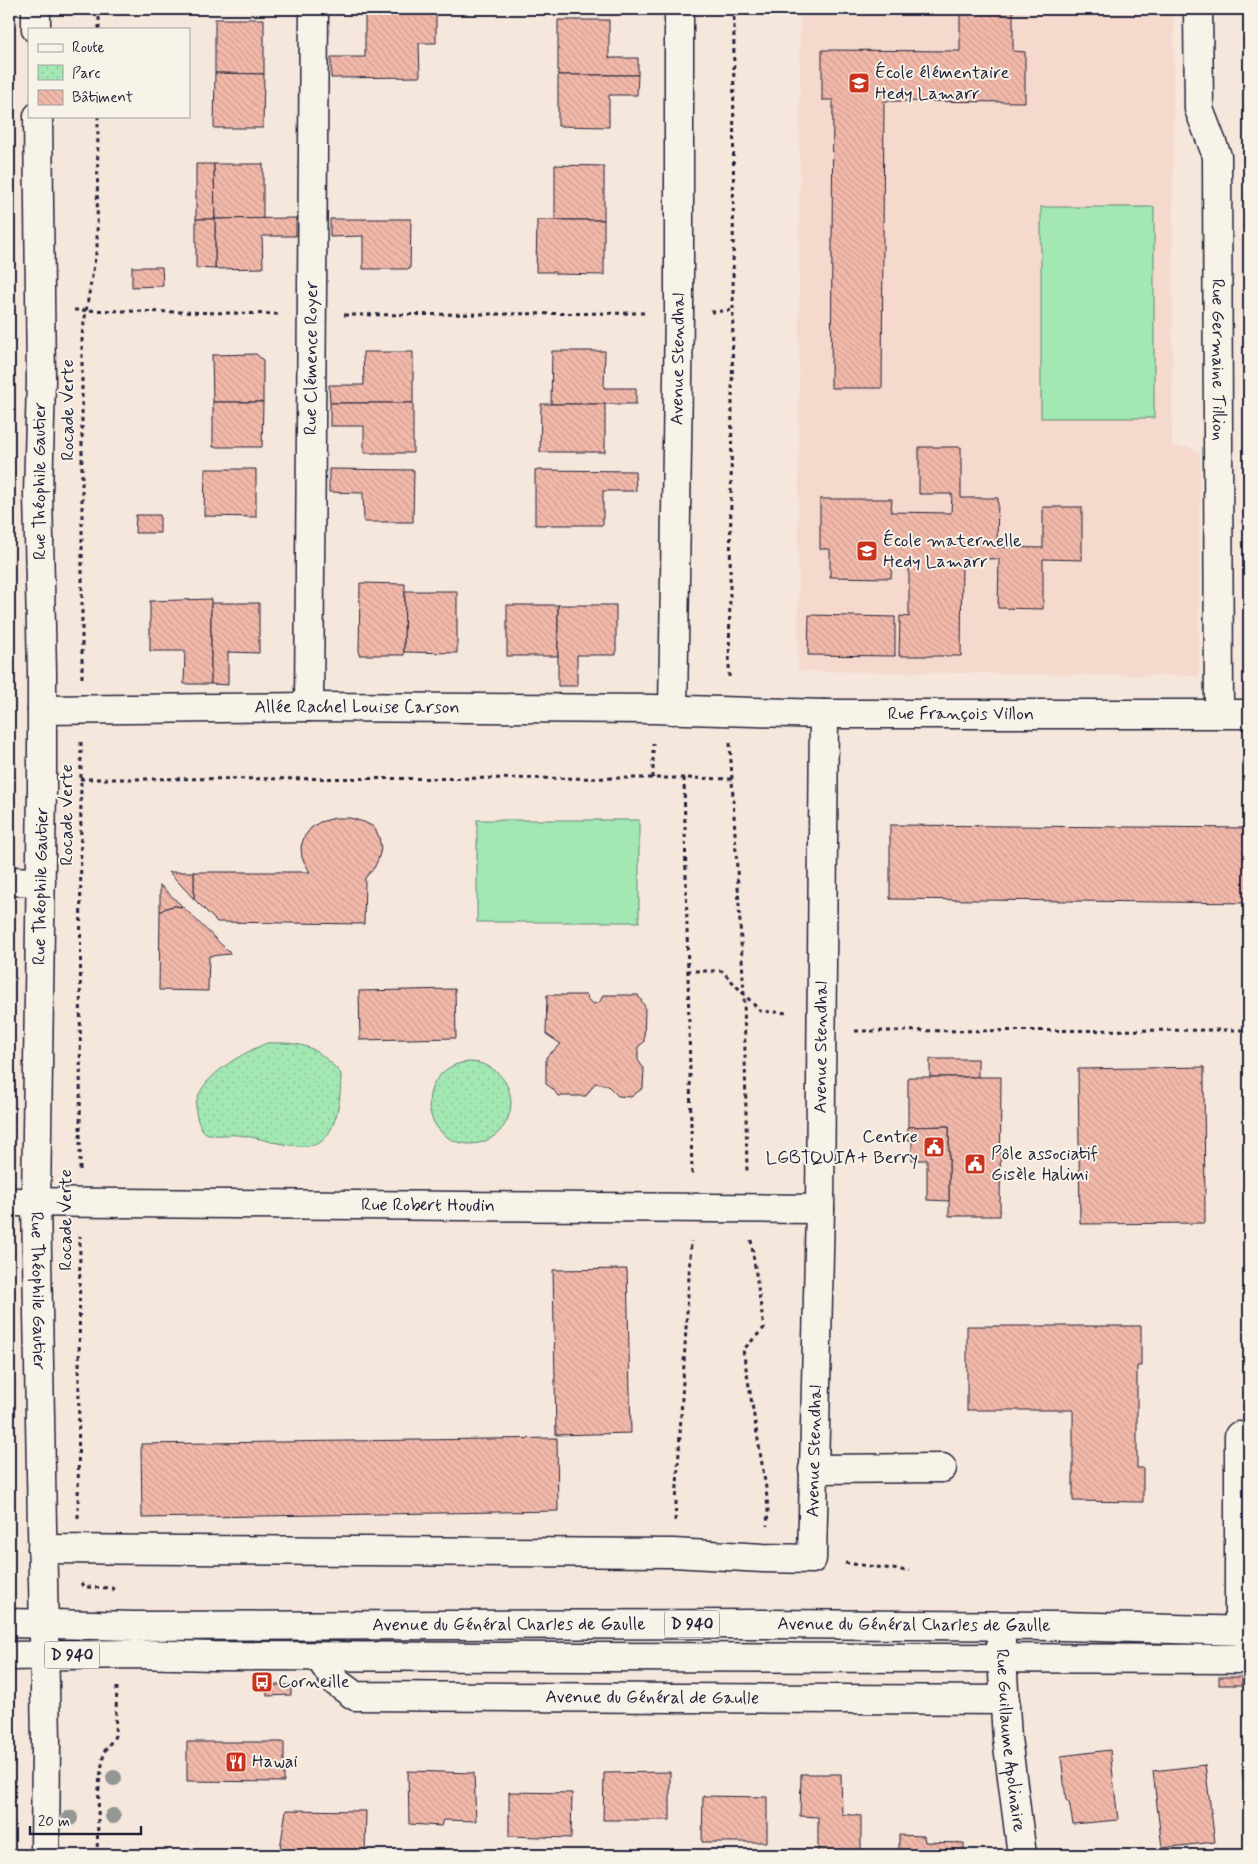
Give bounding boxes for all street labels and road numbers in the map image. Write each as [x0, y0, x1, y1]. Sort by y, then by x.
street label: Rue Germaine Tillion [1205, 279, 1230, 441]
street label: Rue Clémence Royer [299, 280, 324, 435]
street label: Avenue Stendhal [665, 293, 691, 425]
street label: Rocade Verte [56, 359, 80, 461]
street label: Rue Théophile Gautier [28, 402, 52, 560]
street label: Allée Rachel Louise Carson [254, 695, 460, 720]
street label: Rue François Villon [888, 702, 1034, 726]
street label: Rocade Verte [55, 764, 79, 866]
street label: Rue Théophile Gautier [28, 806, 54, 965]
street label: Avenue Stendhal [809, 981, 834, 1114]
street label: Rocade Verte [54, 1169, 78, 1271]
street label: Rue Robert Houdin [361, 1193, 495, 1218]
street label: Rue Théophile Gautier [24, 1211, 51, 1371]
street label: Avenue Stendhal [801, 1385, 828, 1518]
road number: D 940 [664, 1610, 720, 1638]
street label: Avenue du Général Charles de Gaulle [372, 1612, 646, 1637]
street label: Avenue du Général Charles de Gaulle [777, 1612, 1051, 1638]
road number: D 940 [44, 1642, 100, 1668]
street label: Rue Guillaume Apolinaire [989, 1648, 1031, 1834]
street label: Avenue du Général de Gaulle [545, 1685, 759, 1710]

